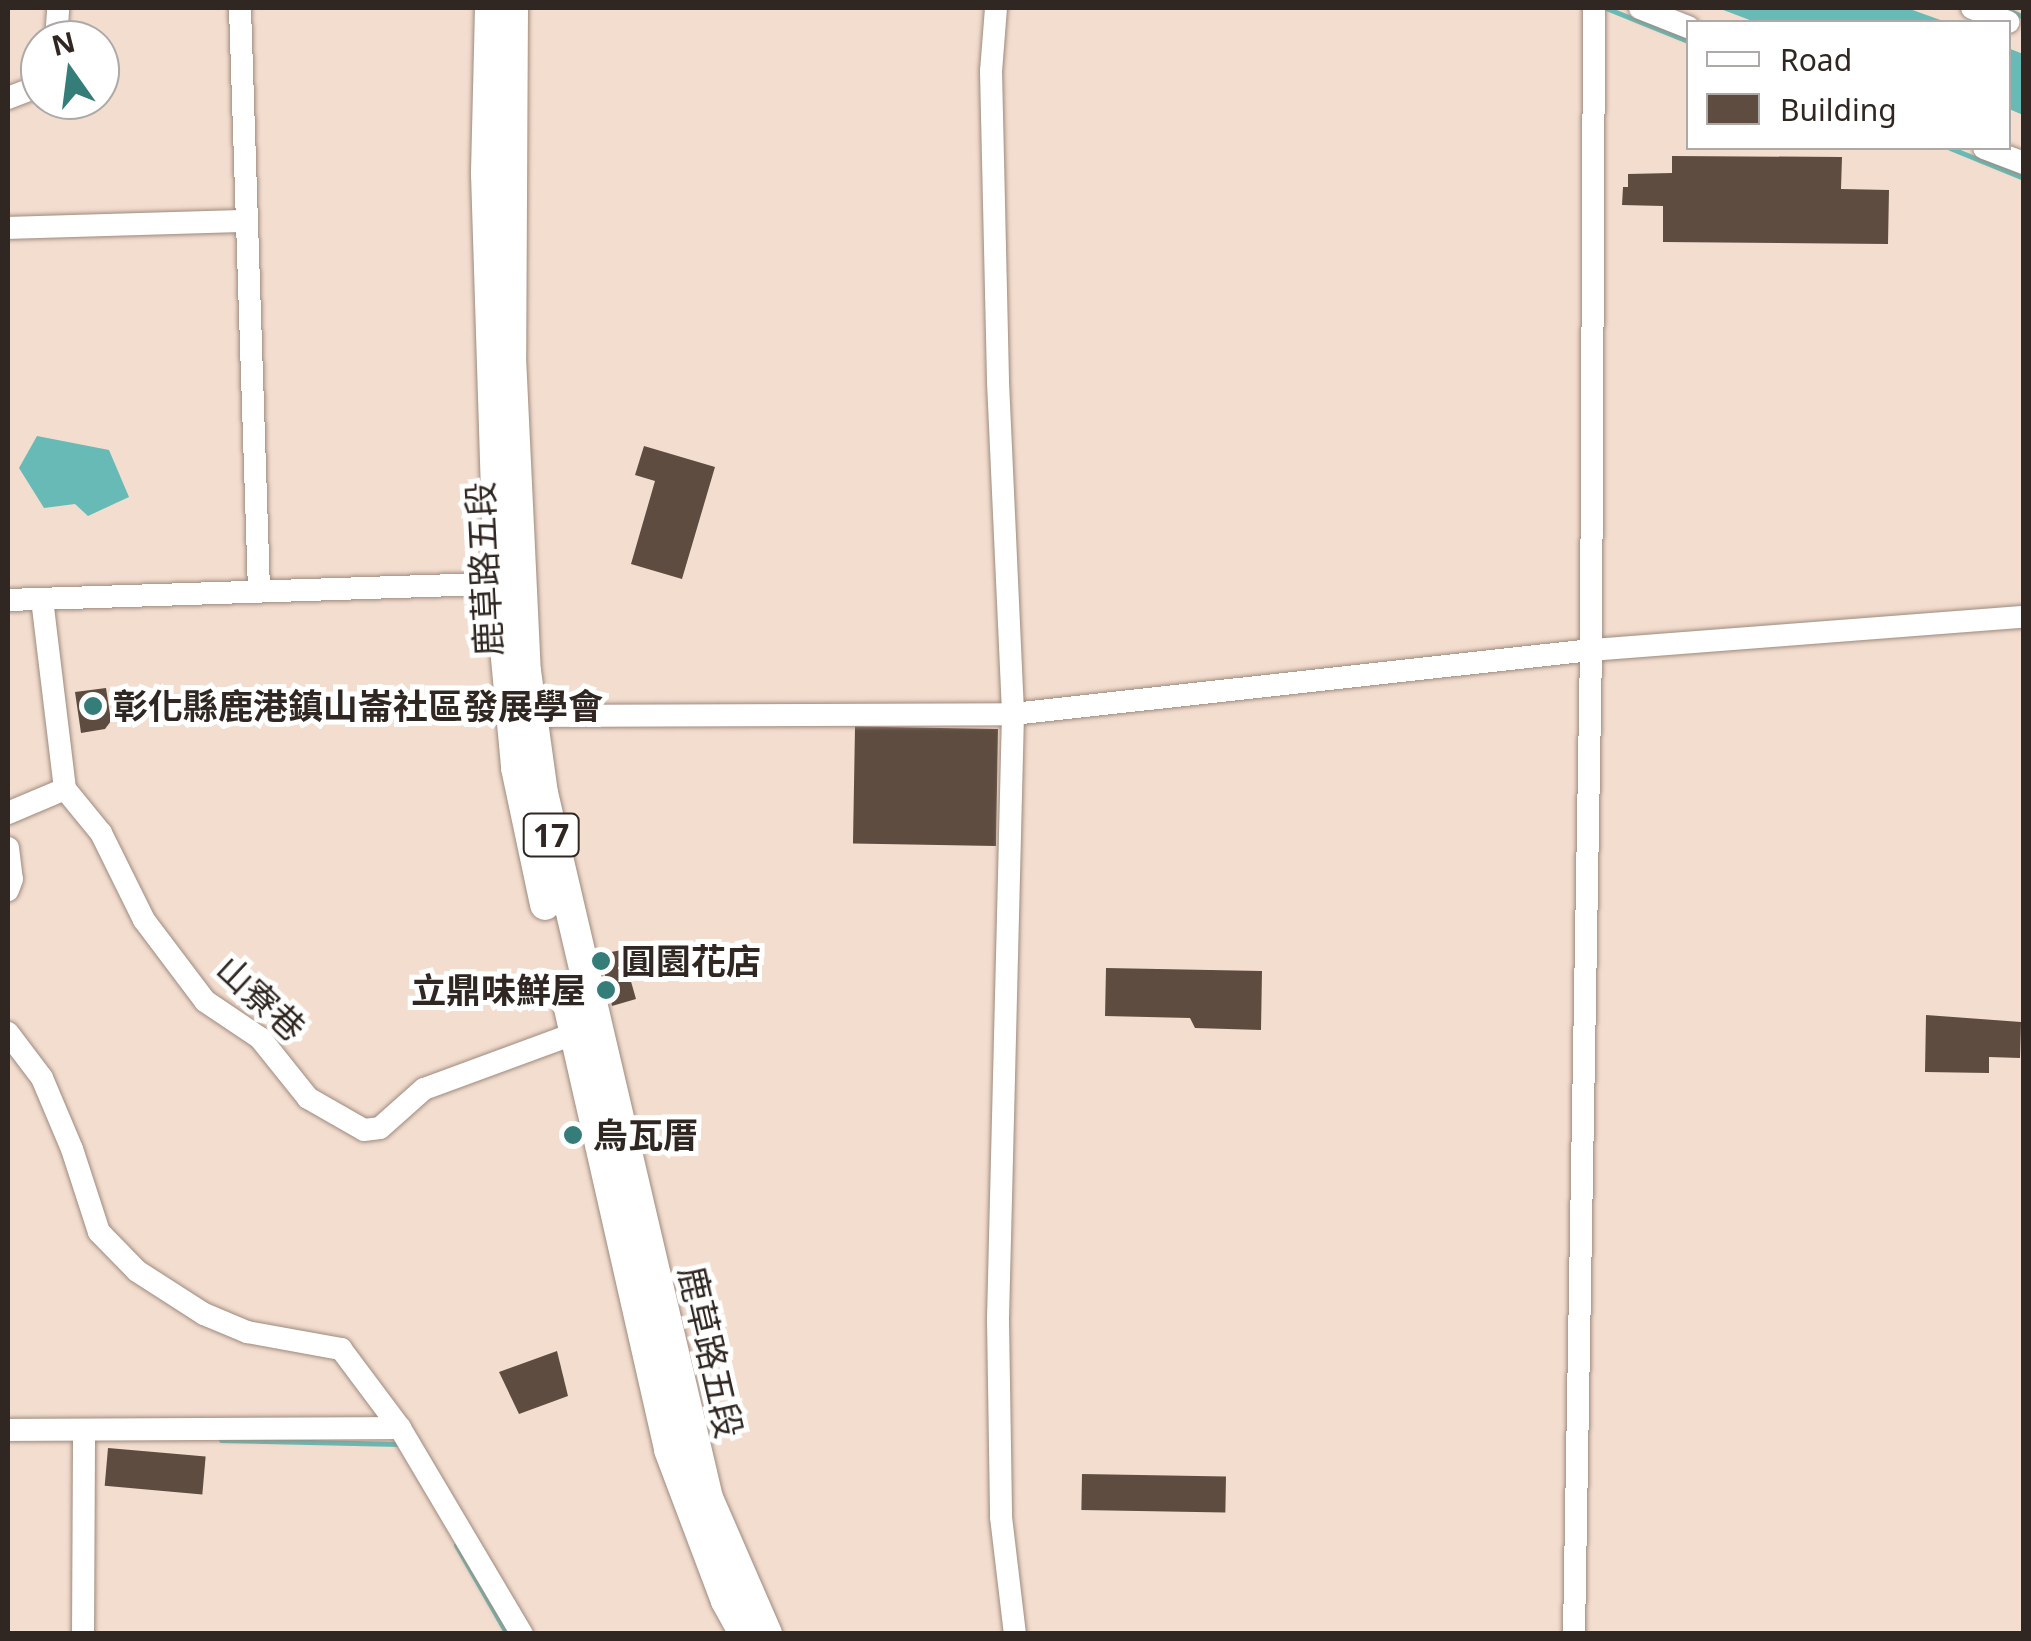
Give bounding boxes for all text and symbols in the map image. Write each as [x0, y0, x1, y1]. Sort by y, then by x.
north arrow [20, 20, 120, 120]
legend [1686, 20, 2011, 150]
text: N [48, 22, 79, 64]
text: Road [1780, 39, 1852, 80]
text: Building [1780, 89, 1897, 130]
street label: 鹿草路五段 [458, 481, 510, 657]
place label: 彰化縣鹿港鎮山崙社區發展學會 [113, 685, 603, 727]
marker: 彰化縣鹿港鎮山崙社區發展學會 [82, 695, 104, 717]
road number: 17 [521, 808, 581, 862]
place label: 圓園花店 [621, 940, 761, 982]
street label: 山寮巷 [208, 947, 314, 1049]
marker: 圓園花店 [590, 950, 612, 972]
place label: 立鼎味鮮屋 [411, 969, 586, 1011]
marker: 立鼎味鮮屋 [595, 979, 617, 1001]
place label: 烏瓦厝 [593, 1114, 698, 1156]
marker: 烏瓦厝 [562, 1124, 584, 1146]
street label: 鹿草路五段 [671, 1262, 751, 1442]

